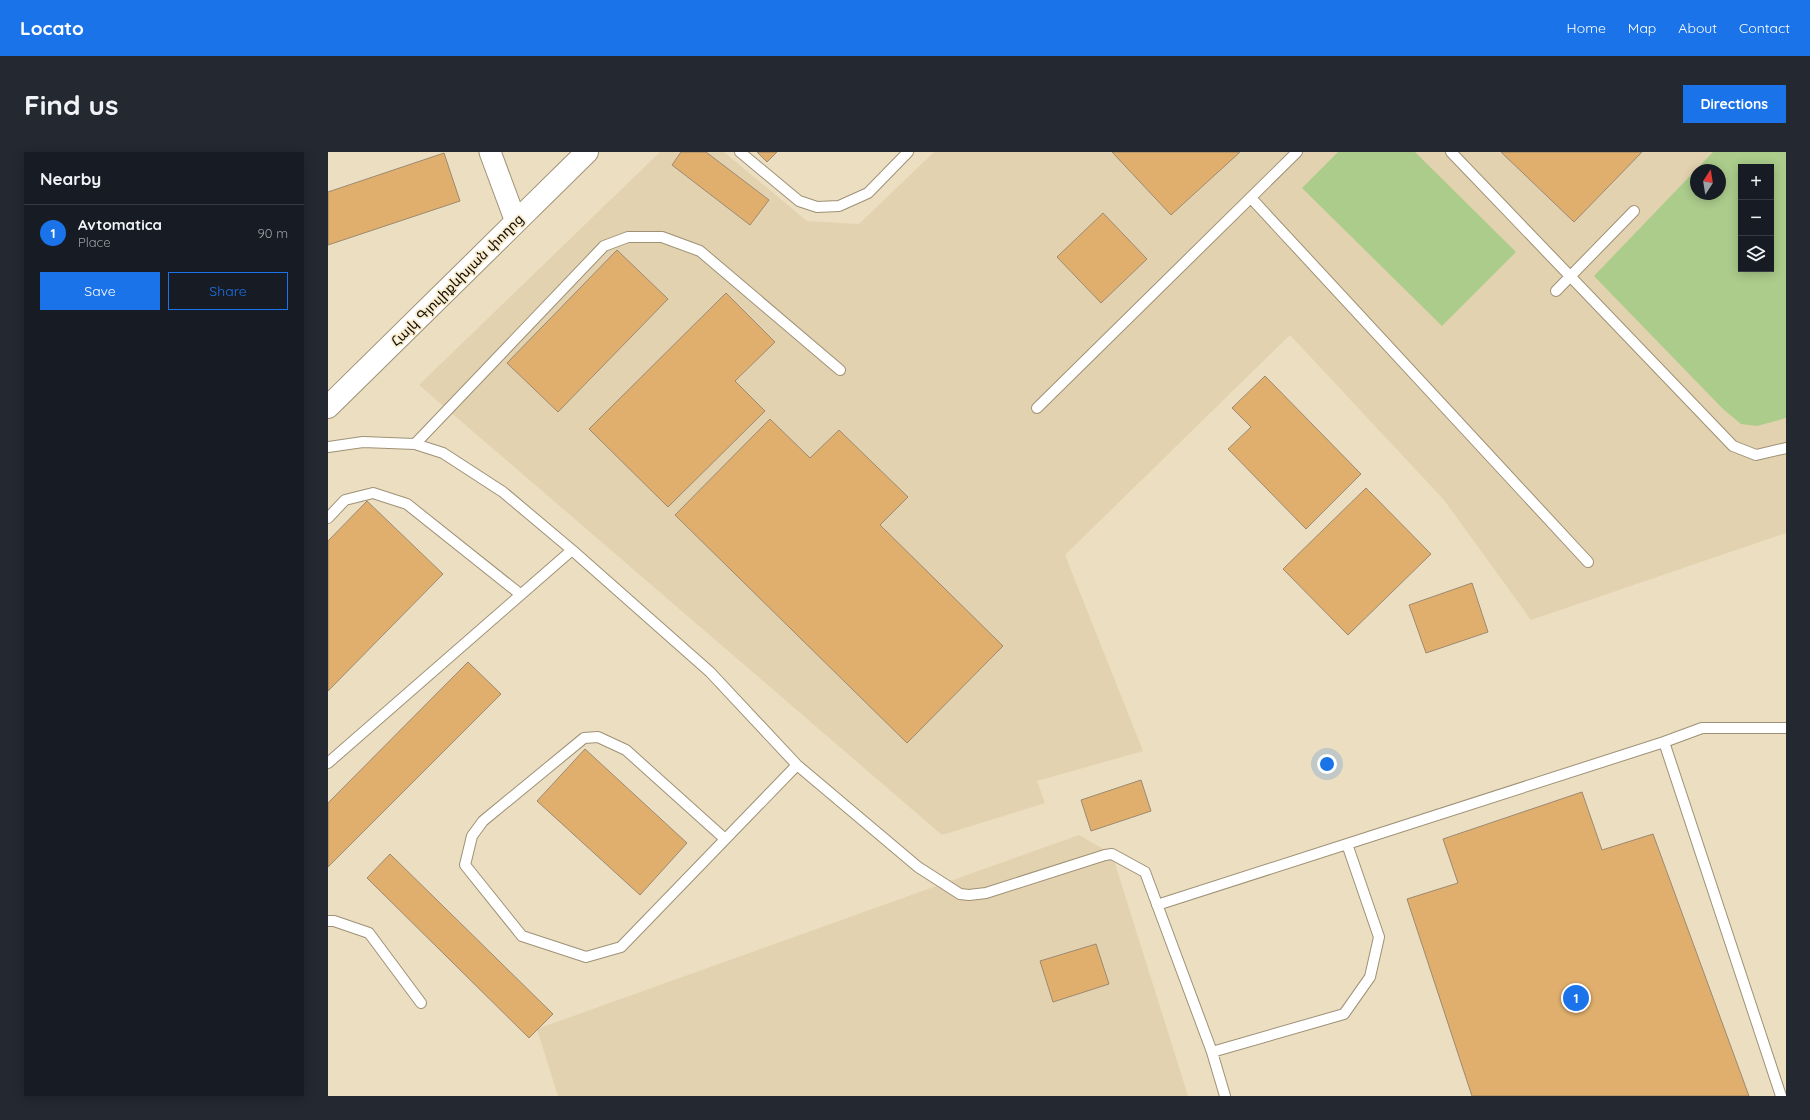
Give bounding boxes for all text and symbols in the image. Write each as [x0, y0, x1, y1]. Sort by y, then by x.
text: Locato [20, 16, 84, 40]
text: Home [1567, 19, 1606, 37]
text: Map [1628, 19, 1656, 37]
text: About [1678, 19, 1717, 37]
text: Contact [1739, 19, 1790, 37]
button: Directions [1683, 85, 1786, 123]
text: Find us [24, 87, 118, 122]
north arrow [1690, 164, 1726, 200]
map controls [1738, 164, 1774, 272]
button: + [1738, 164, 1774, 200]
text: Nearby [40, 168, 101, 189]
button: − [1738, 200, 1774, 236]
street label: Հայկ Գյուլիքևխյան փողոց [387, 210, 527, 350]
text: Avtomatica [78, 215, 162, 234]
text: 1 [50, 225, 56, 241]
text: 90 m [258, 225, 288, 241]
text: Place [78, 234, 111, 250]
button: layers [1738, 236, 1774, 272]
button: Save [40, 272, 160, 310]
button: Share [168, 272, 288, 310]
your location [1317, 754, 1337, 774]
pin: 1 [1563, 983, 1589, 1013]

